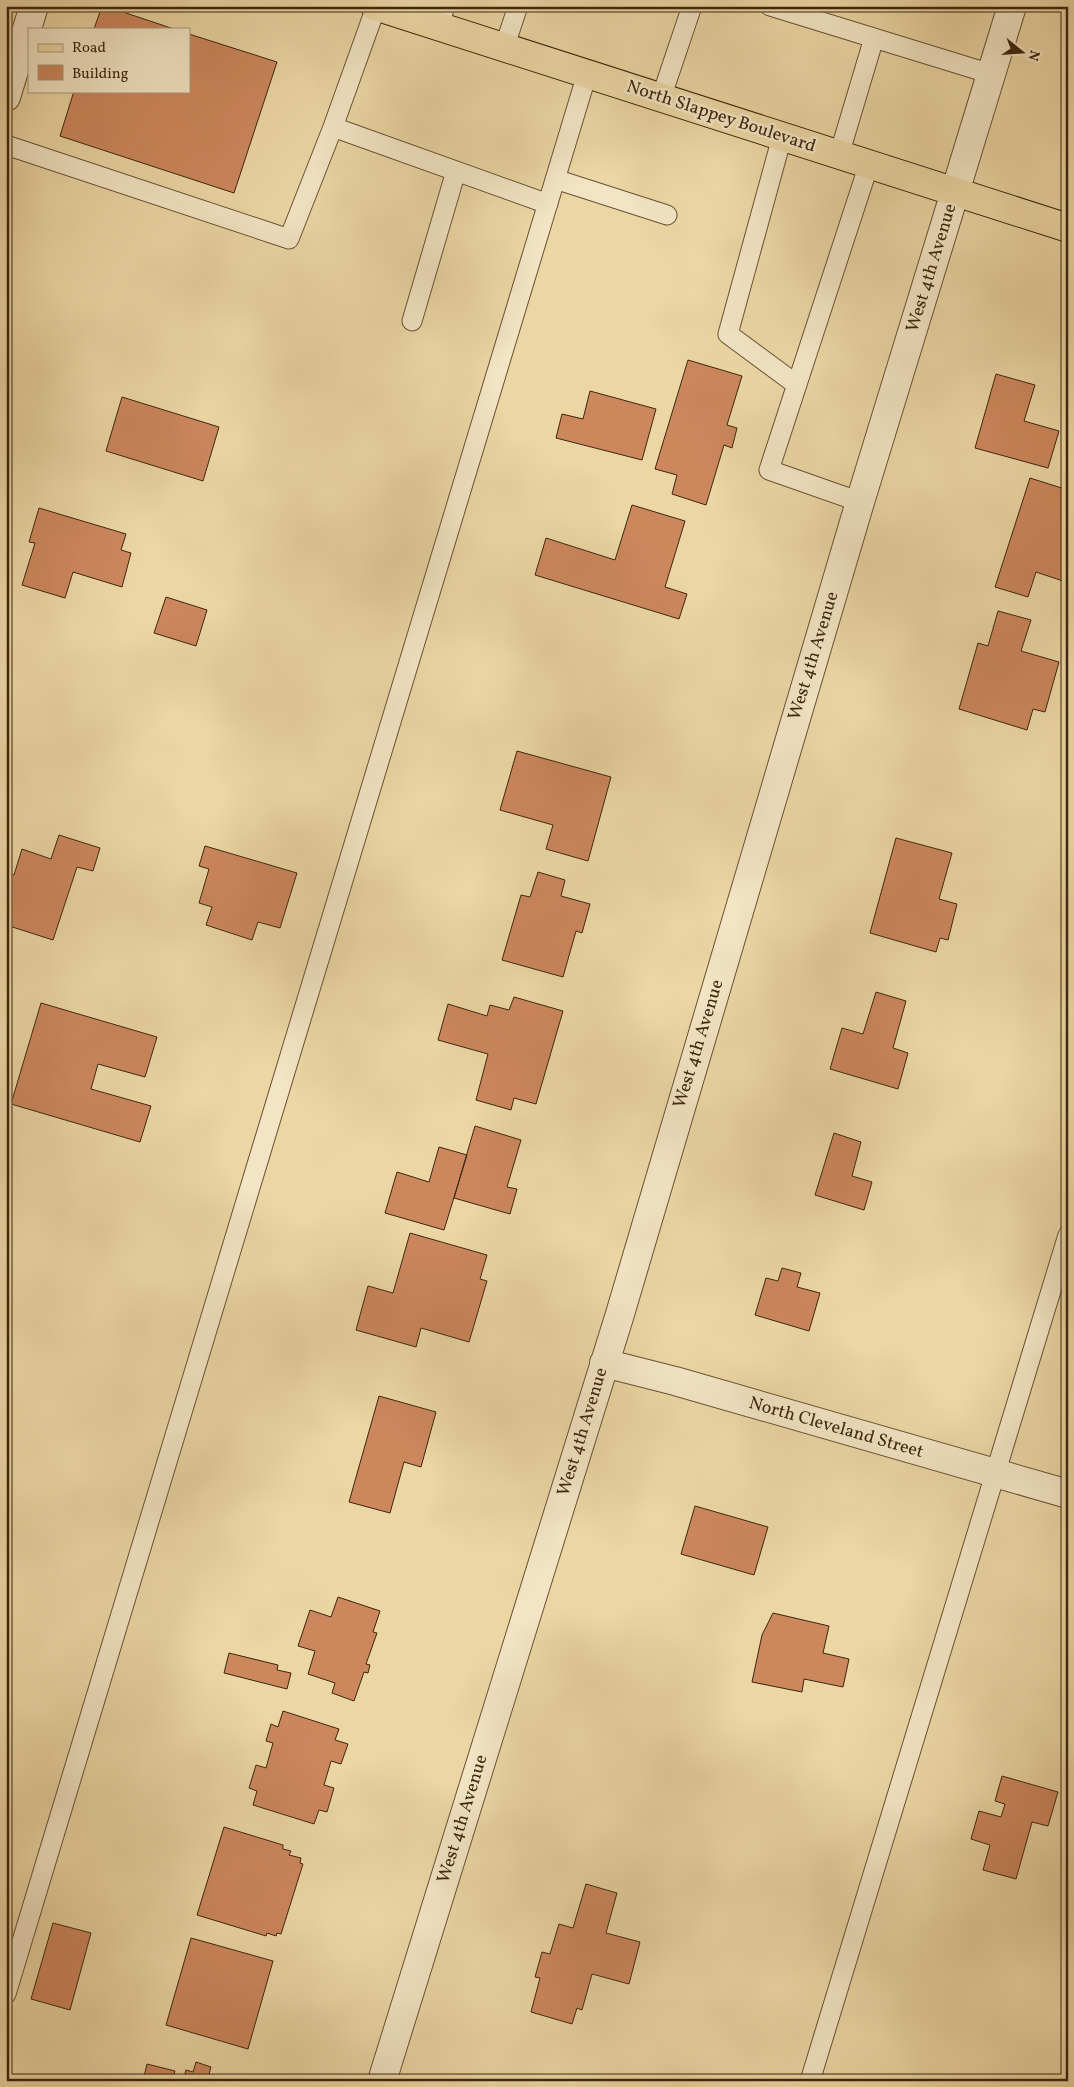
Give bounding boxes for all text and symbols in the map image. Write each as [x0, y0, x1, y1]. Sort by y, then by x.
legend [28, 28, 190, 92]
north arrow [996, 28, 1046, 78]
text: Road [72, 38, 106, 59]
text: N [1022, 48, 1044, 63]
text: Building [72, 64, 129, 85]
street label: North Slappey Boulevard [623, 75, 819, 159]
street label: West 4th Avenue [901, 201, 963, 335]
street label: West 4th Avenue [783, 589, 845, 723]
street label: West 4th Avenue [668, 977, 730, 1111]
street label: West 4th Avenue [552, 1365, 614, 1499]
street label: North Cleveland Street [746, 1391, 926, 1465]
street label: West 4th Avenue [432, 1752, 494, 1886]

